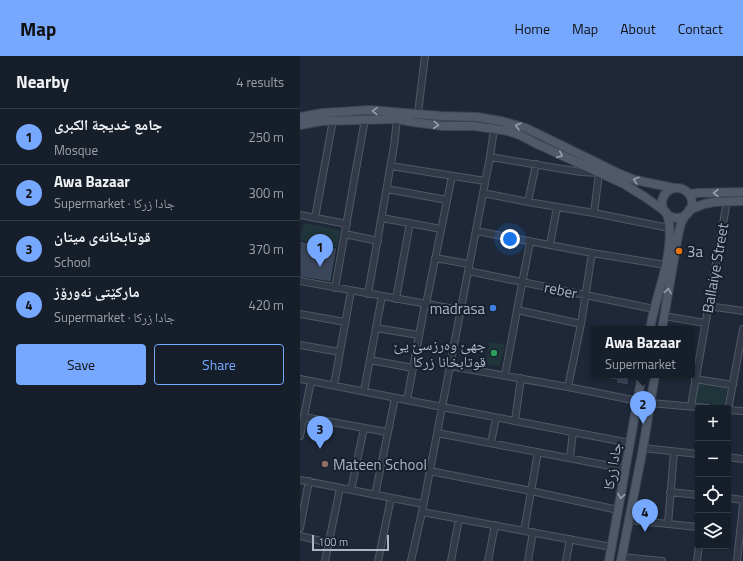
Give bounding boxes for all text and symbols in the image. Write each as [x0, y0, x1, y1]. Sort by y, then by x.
text: Map [20, 14, 56, 43]
text: Home [515, 18, 550, 39]
text: Map [572, 18, 598, 39]
text: About [620, 18, 656, 39]
text: Contact [678, 18, 723, 39]
text: Nearby [16, 69, 69, 95]
text: 4 results [236, 72, 284, 92]
one-way arrow [372, 107, 378, 115]
text: جامع خدیجة الکبری [54, 113, 162, 136]
one-way arrow [433, 120, 439, 129]
one-way arrow [515, 122, 522, 131]
text: 1 [25, 127, 33, 147]
text: 250 m [248, 127, 284, 147]
text: Mosque [54, 140, 98, 160]
one-way arrow [556, 150, 564, 158]
text: Awa Bazaar [54, 170, 130, 193]
one-way arrow [633, 176, 640, 184]
text: 2 [25, 183, 33, 203]
text: 300 m [248, 183, 284, 203]
one-way arrow [713, 188, 719, 197]
text: Supermarket · جادا زرکا [54, 193, 175, 213]
street label: Ballaiye Street [696, 220, 734, 315]
text: قوتابخانەی میتان [54, 225, 151, 248]
your location [500, 229, 520, 249]
pin: 1 [307, 234, 333, 267]
text: 3 [25, 239, 33, 259]
text: 370 m [248, 239, 284, 259]
place label: 3a [687, 240, 703, 263]
marker: 3a [674, 246, 684, 256]
text: School [54, 252, 90, 272]
street label: reber [542, 275, 580, 305]
text: مارکێتی نەورۆز [54, 280, 140, 303]
one-way arrow [663, 287, 672, 294]
text: 4 [25, 295, 33, 315]
text: 420 m [248, 295, 284, 315]
place label: madrasa [430, 297, 485, 320]
marker: madrasa [488, 303, 498, 313]
text: Supermarket · جادا زرکا [54, 307, 175, 327]
popup [591, 326, 695, 378]
text: Awa Bazaar [605, 331, 681, 354]
place label: جھێ وەرزسێ یێ قوتابخانا زرکا [393, 333, 486, 373]
button: Save [16, 344, 146, 385]
button: Share [154, 344, 284, 385]
marker: جھێ وەرزسێ یێ قوتابخانا زرکا [489, 348, 499, 358]
text: Supermarket [605, 354, 676, 374]
pin: 2 [630, 391, 656, 424]
map controls [695, 405, 731, 549]
button: + [695, 405, 731, 441]
pin: 3 [307, 416, 333, 449]
street label: جادا زرکا [597, 440, 628, 492]
button: − [695, 441, 731, 477]
place label: Mateen School [333, 453, 427, 476]
marker: Mateen School [320, 459, 330, 469]
button: locate [695, 477, 731, 513]
one-way arrow [617, 493, 626, 499]
pin: 4 [632, 499, 658, 532]
button: layers [695, 513, 731, 549]
scale bar [312, 533, 389, 552]
text: 100 m [318, 534, 348, 550]

